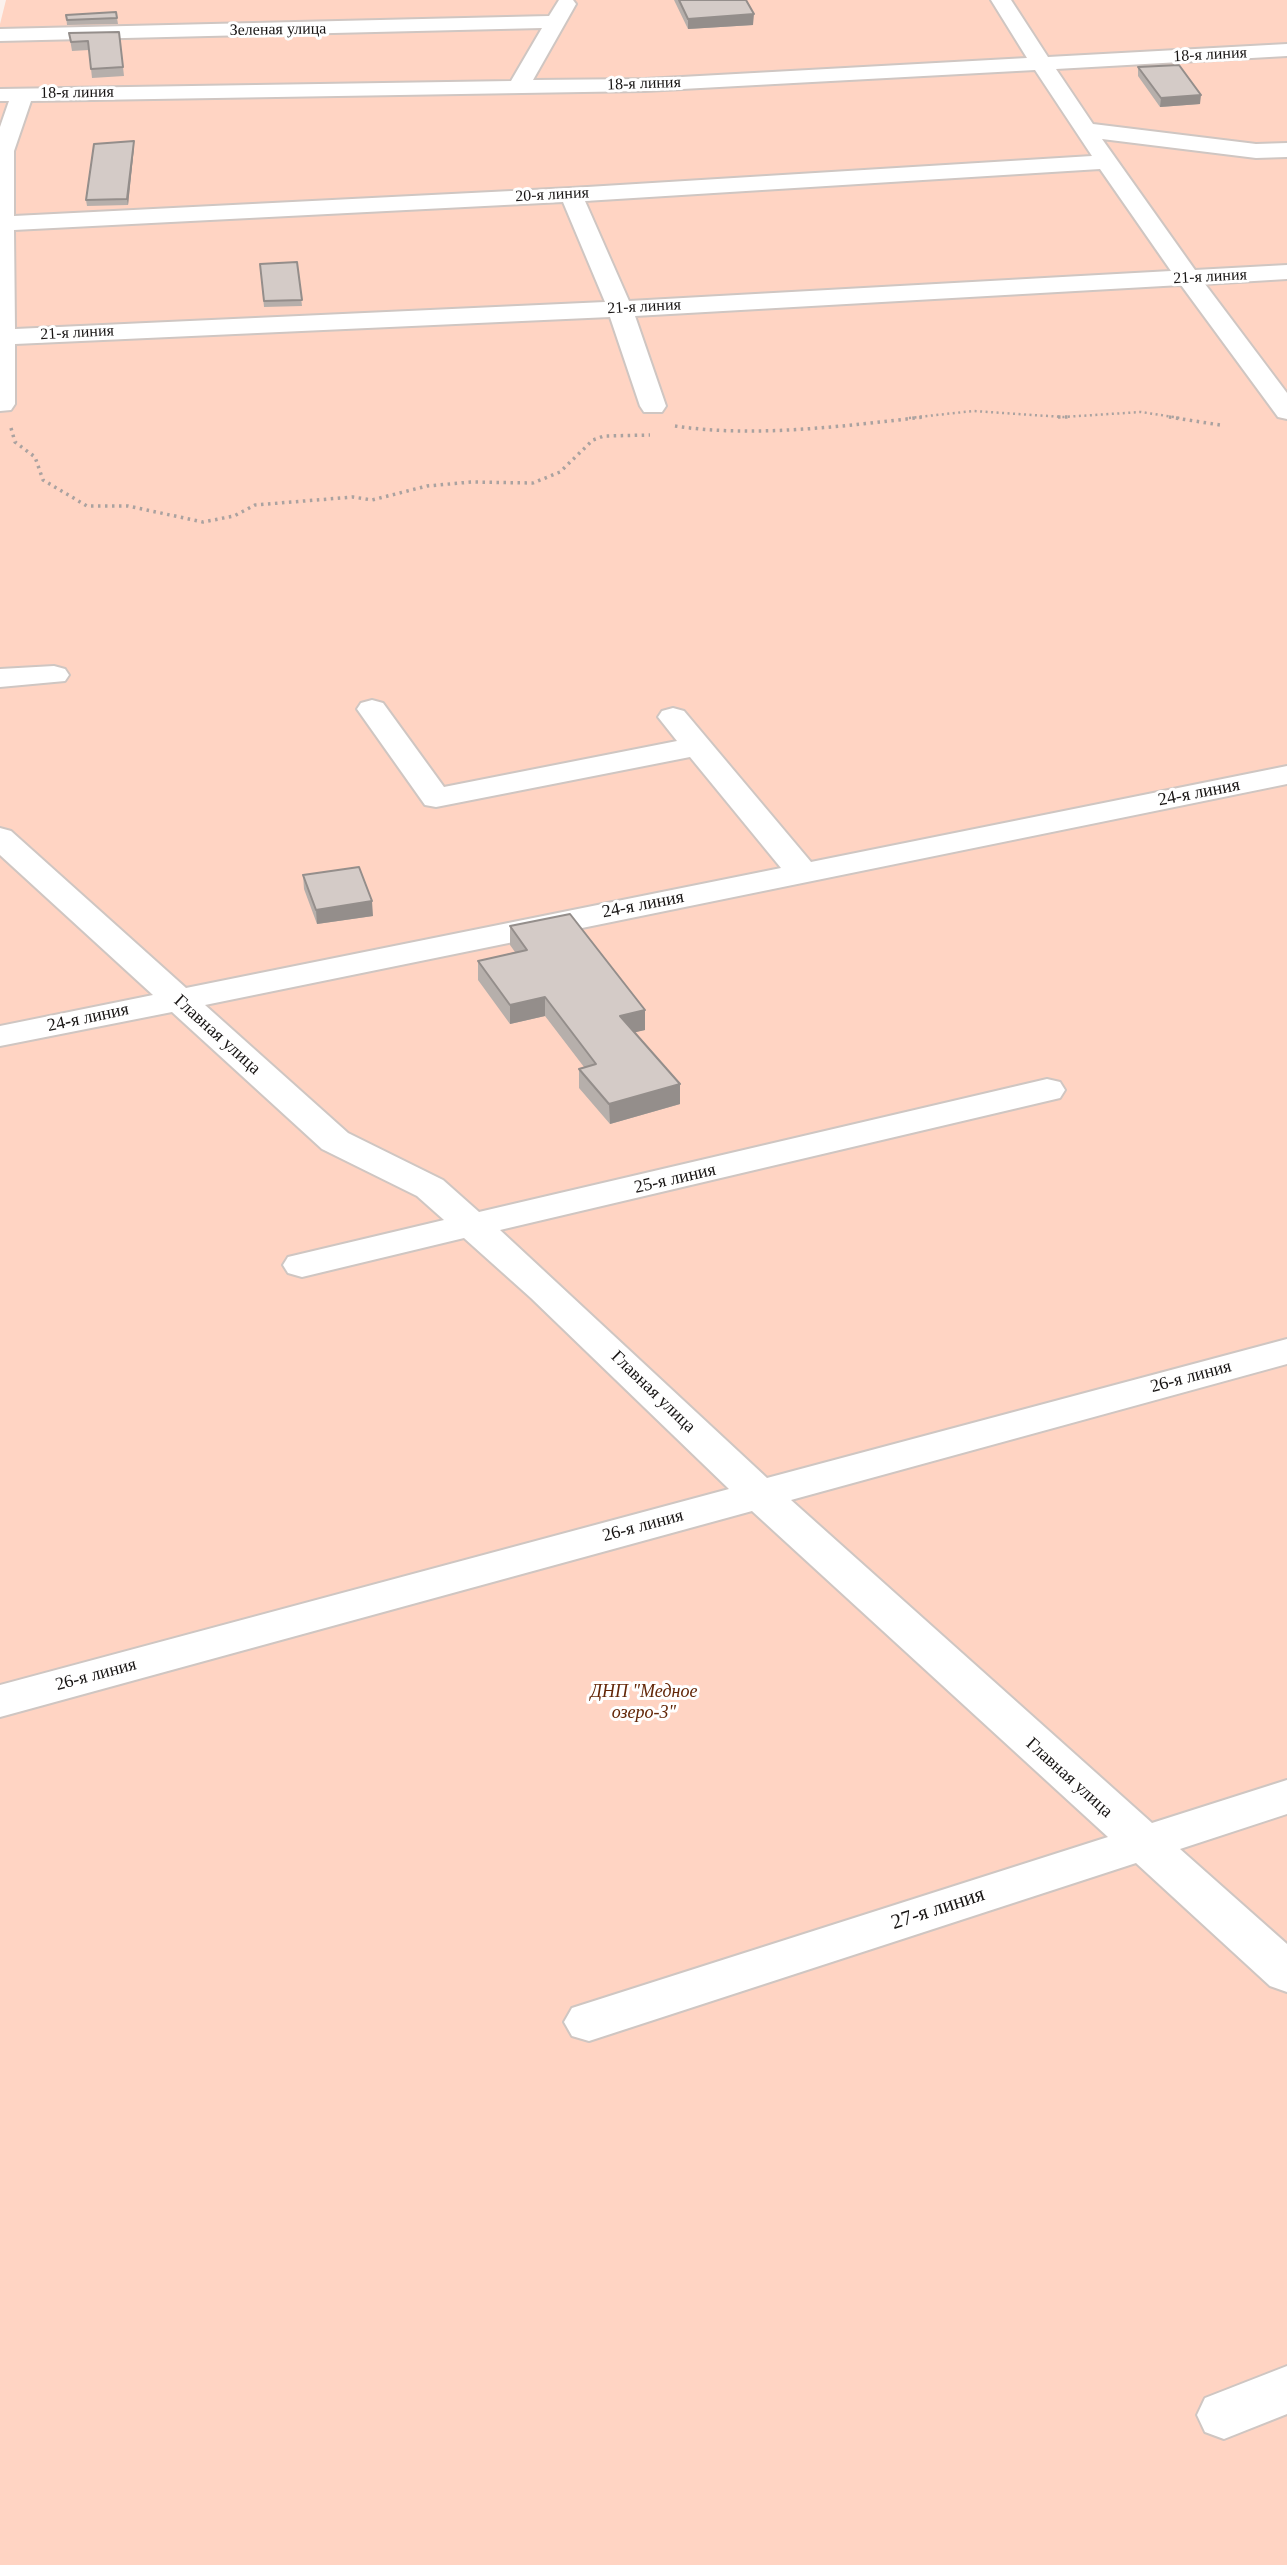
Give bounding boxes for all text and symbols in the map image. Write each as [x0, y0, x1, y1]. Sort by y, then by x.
street label: Зеленая улица [229, 20, 327, 40]
street label: 18-я линия [1173, 43, 1247, 67]
street label: 18-я линия [607, 73, 681, 95]
street label: 18-я линия [40, 83, 114, 103]
street label: 20-я линия [515, 183, 589, 207]
street label: 21-я линия [1173, 265, 1247, 289]
street label: 21-я линия [607, 295, 681, 319]
street label: 21-я линия [40, 321, 114, 345]
street label: 24-я линия [1156, 774, 1242, 812]
street label: 24-я линия [600, 886, 686, 924]
street label: Главная улица [169, 990, 265, 1080]
street label: 24-я линия [45, 999, 131, 1037]
street label: 25-я линия [632, 1159, 718, 1199]
street label: Главная улица [606, 1346, 700, 1438]
street label: 26-я линия [1148, 1356, 1234, 1398]
street label: 26-я линия [600, 1505, 686, 1547]
street label: 26-я линия [53, 1654, 139, 1696]
park label: ДНП "Медное озеро-3" [591, 1681, 697, 1724]
street label: Главная улица [1021, 1733, 1117, 1823]
street label: 27-я линия [888, 1882, 988, 1936]

